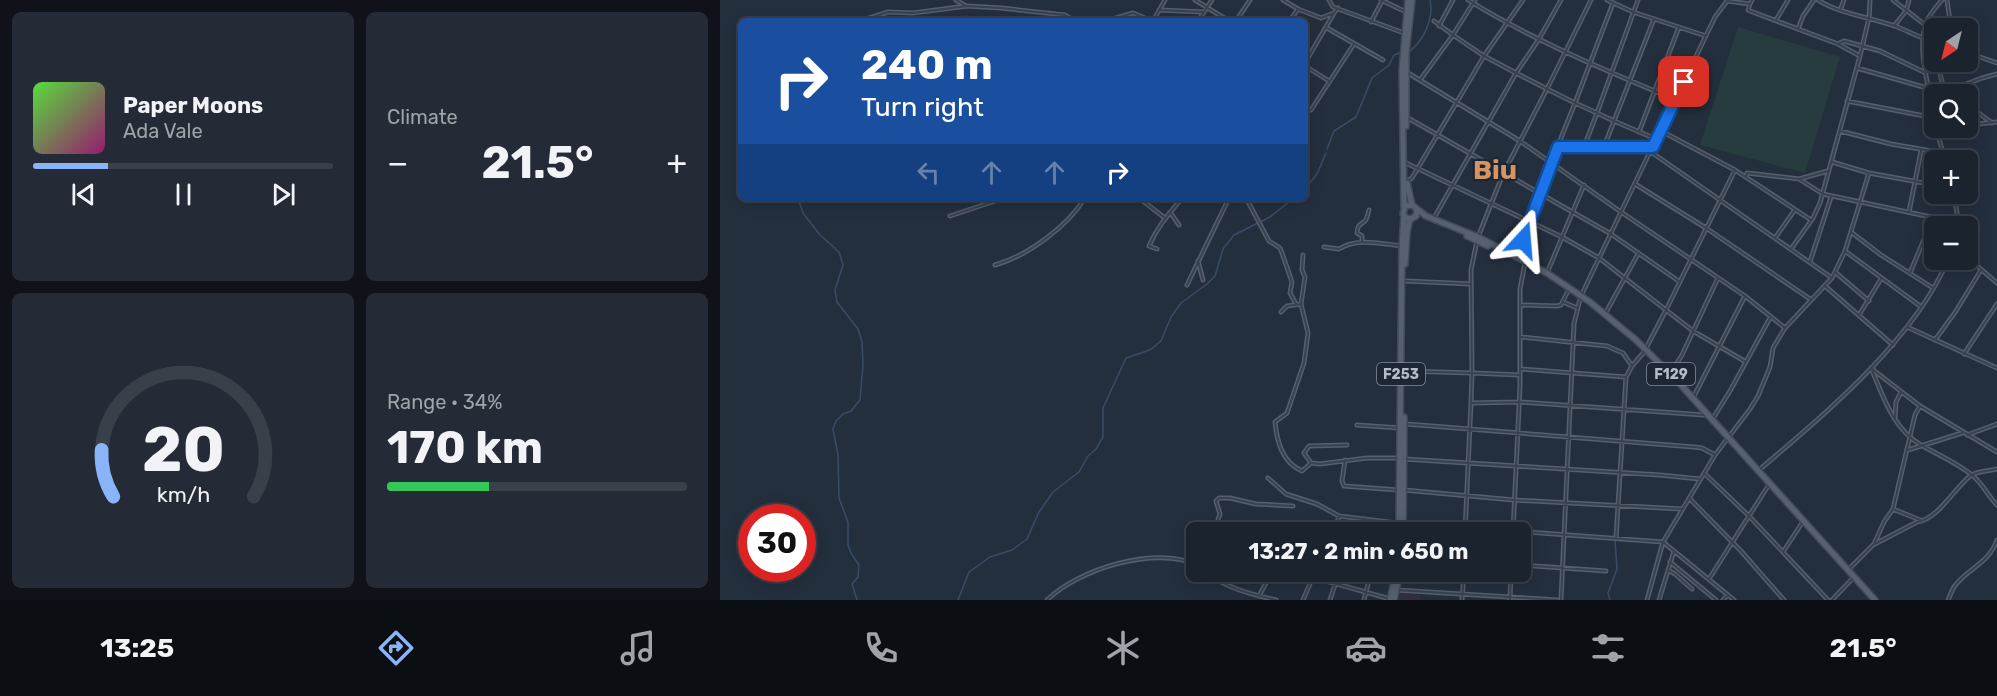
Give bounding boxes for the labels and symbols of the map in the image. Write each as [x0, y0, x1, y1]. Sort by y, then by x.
north arrow [1924, 18, 1978, 72]
pin [1658, 56, 1709, 107]
district label: Biu [1473, 154, 1517, 186]
position arrow [1491, 208, 1555, 272]
road number: F253 [1377, 363, 1425, 385]
road number: F129 [1647, 363, 1695, 385]
speed limit sign: 30 [738, 504, 816, 582]

